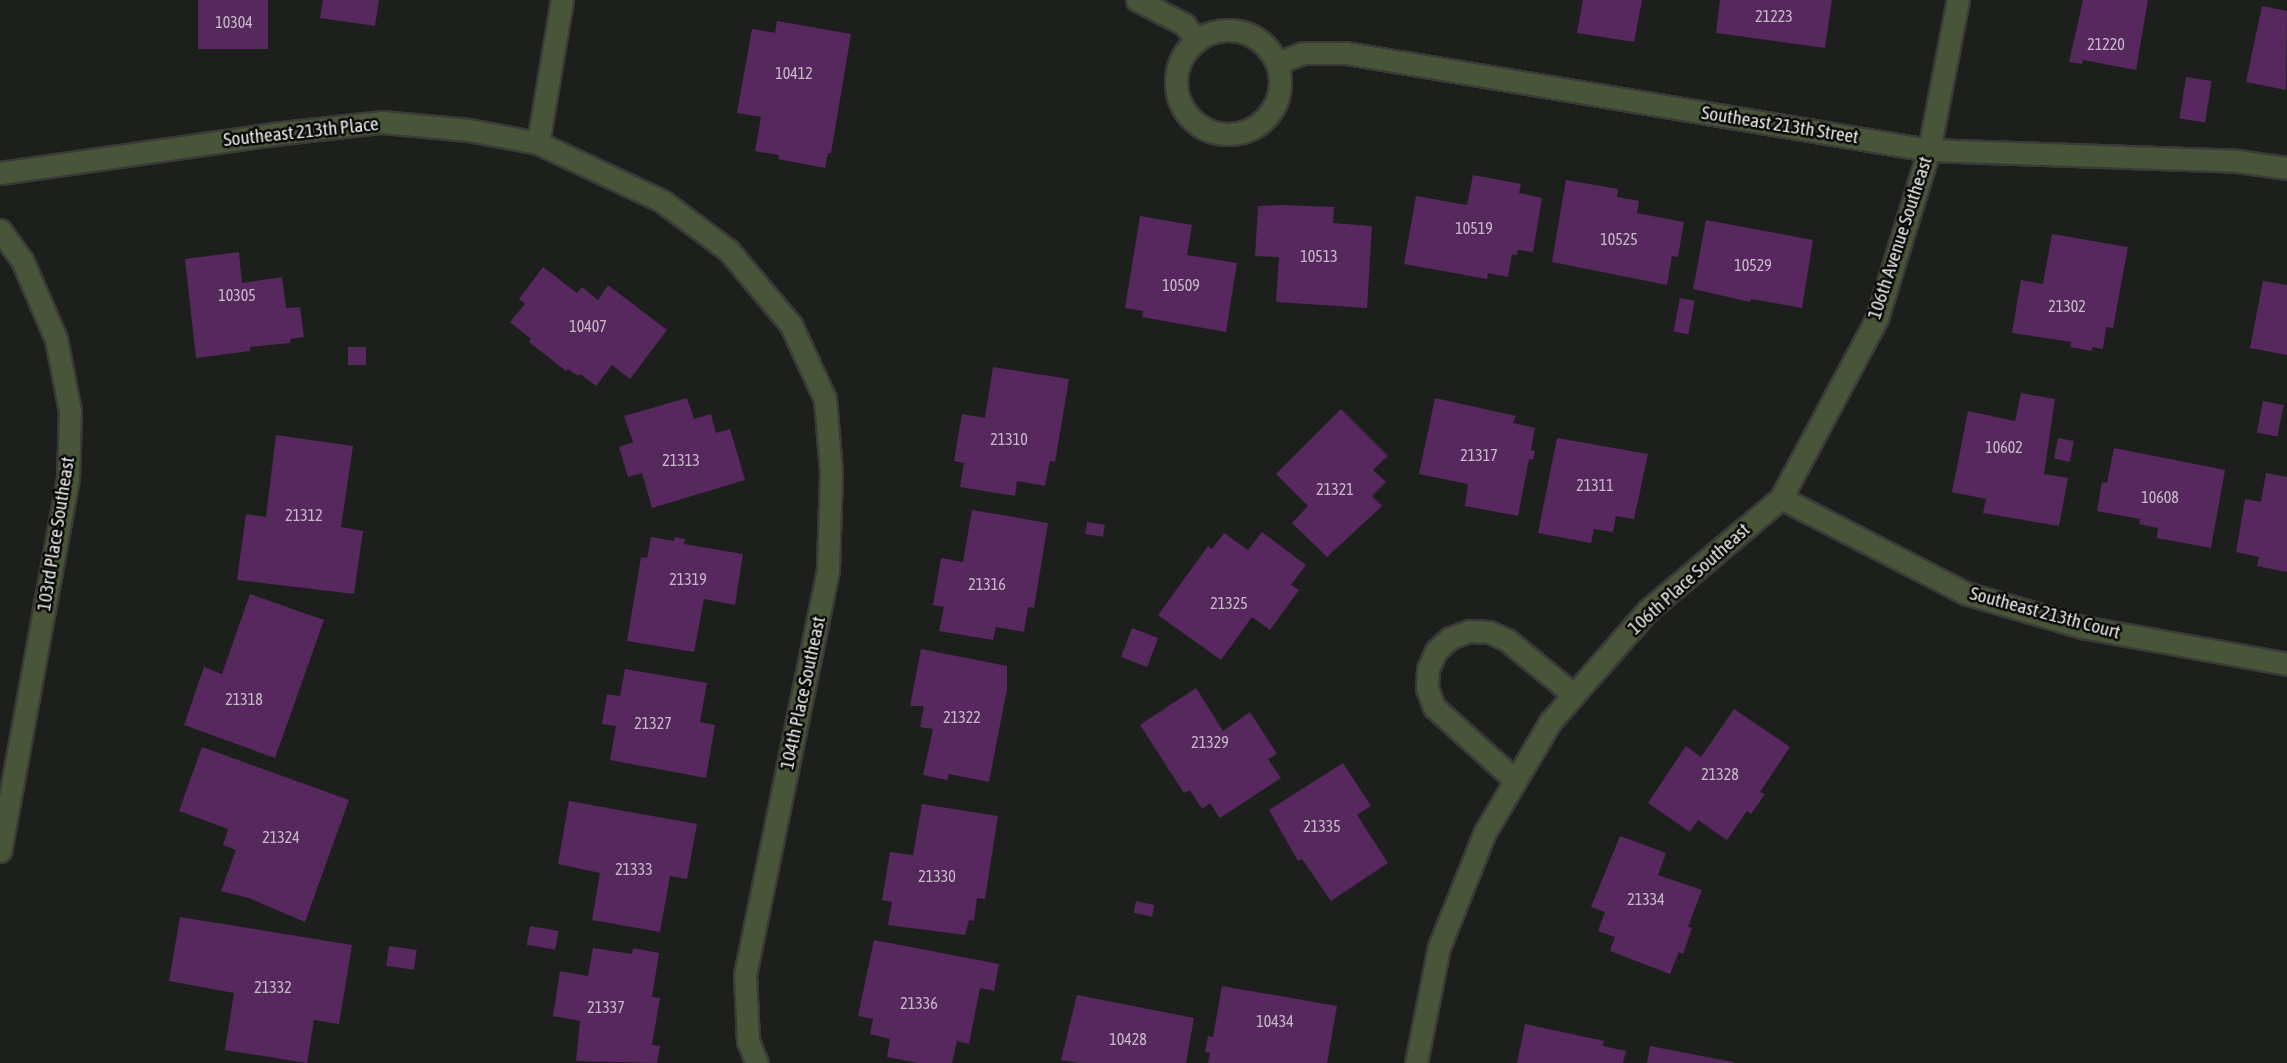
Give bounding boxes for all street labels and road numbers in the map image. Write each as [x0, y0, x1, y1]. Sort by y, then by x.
street label: Southeast 213th Street [1700, 101, 1860, 149]
street label: Southeast 213th Place [222, 113, 380, 151]
street label: 106th Avenue Southeast [1863, 154, 1937, 322]
street label: 103rd Place Southeast [33, 455, 79, 613]
street label: 106th Place Southeast [1623, 518, 1755, 640]
street label: Southeast 213th Court [1967, 582, 2123, 644]
street label: 104th Place Southeast [776, 614, 830, 772]

